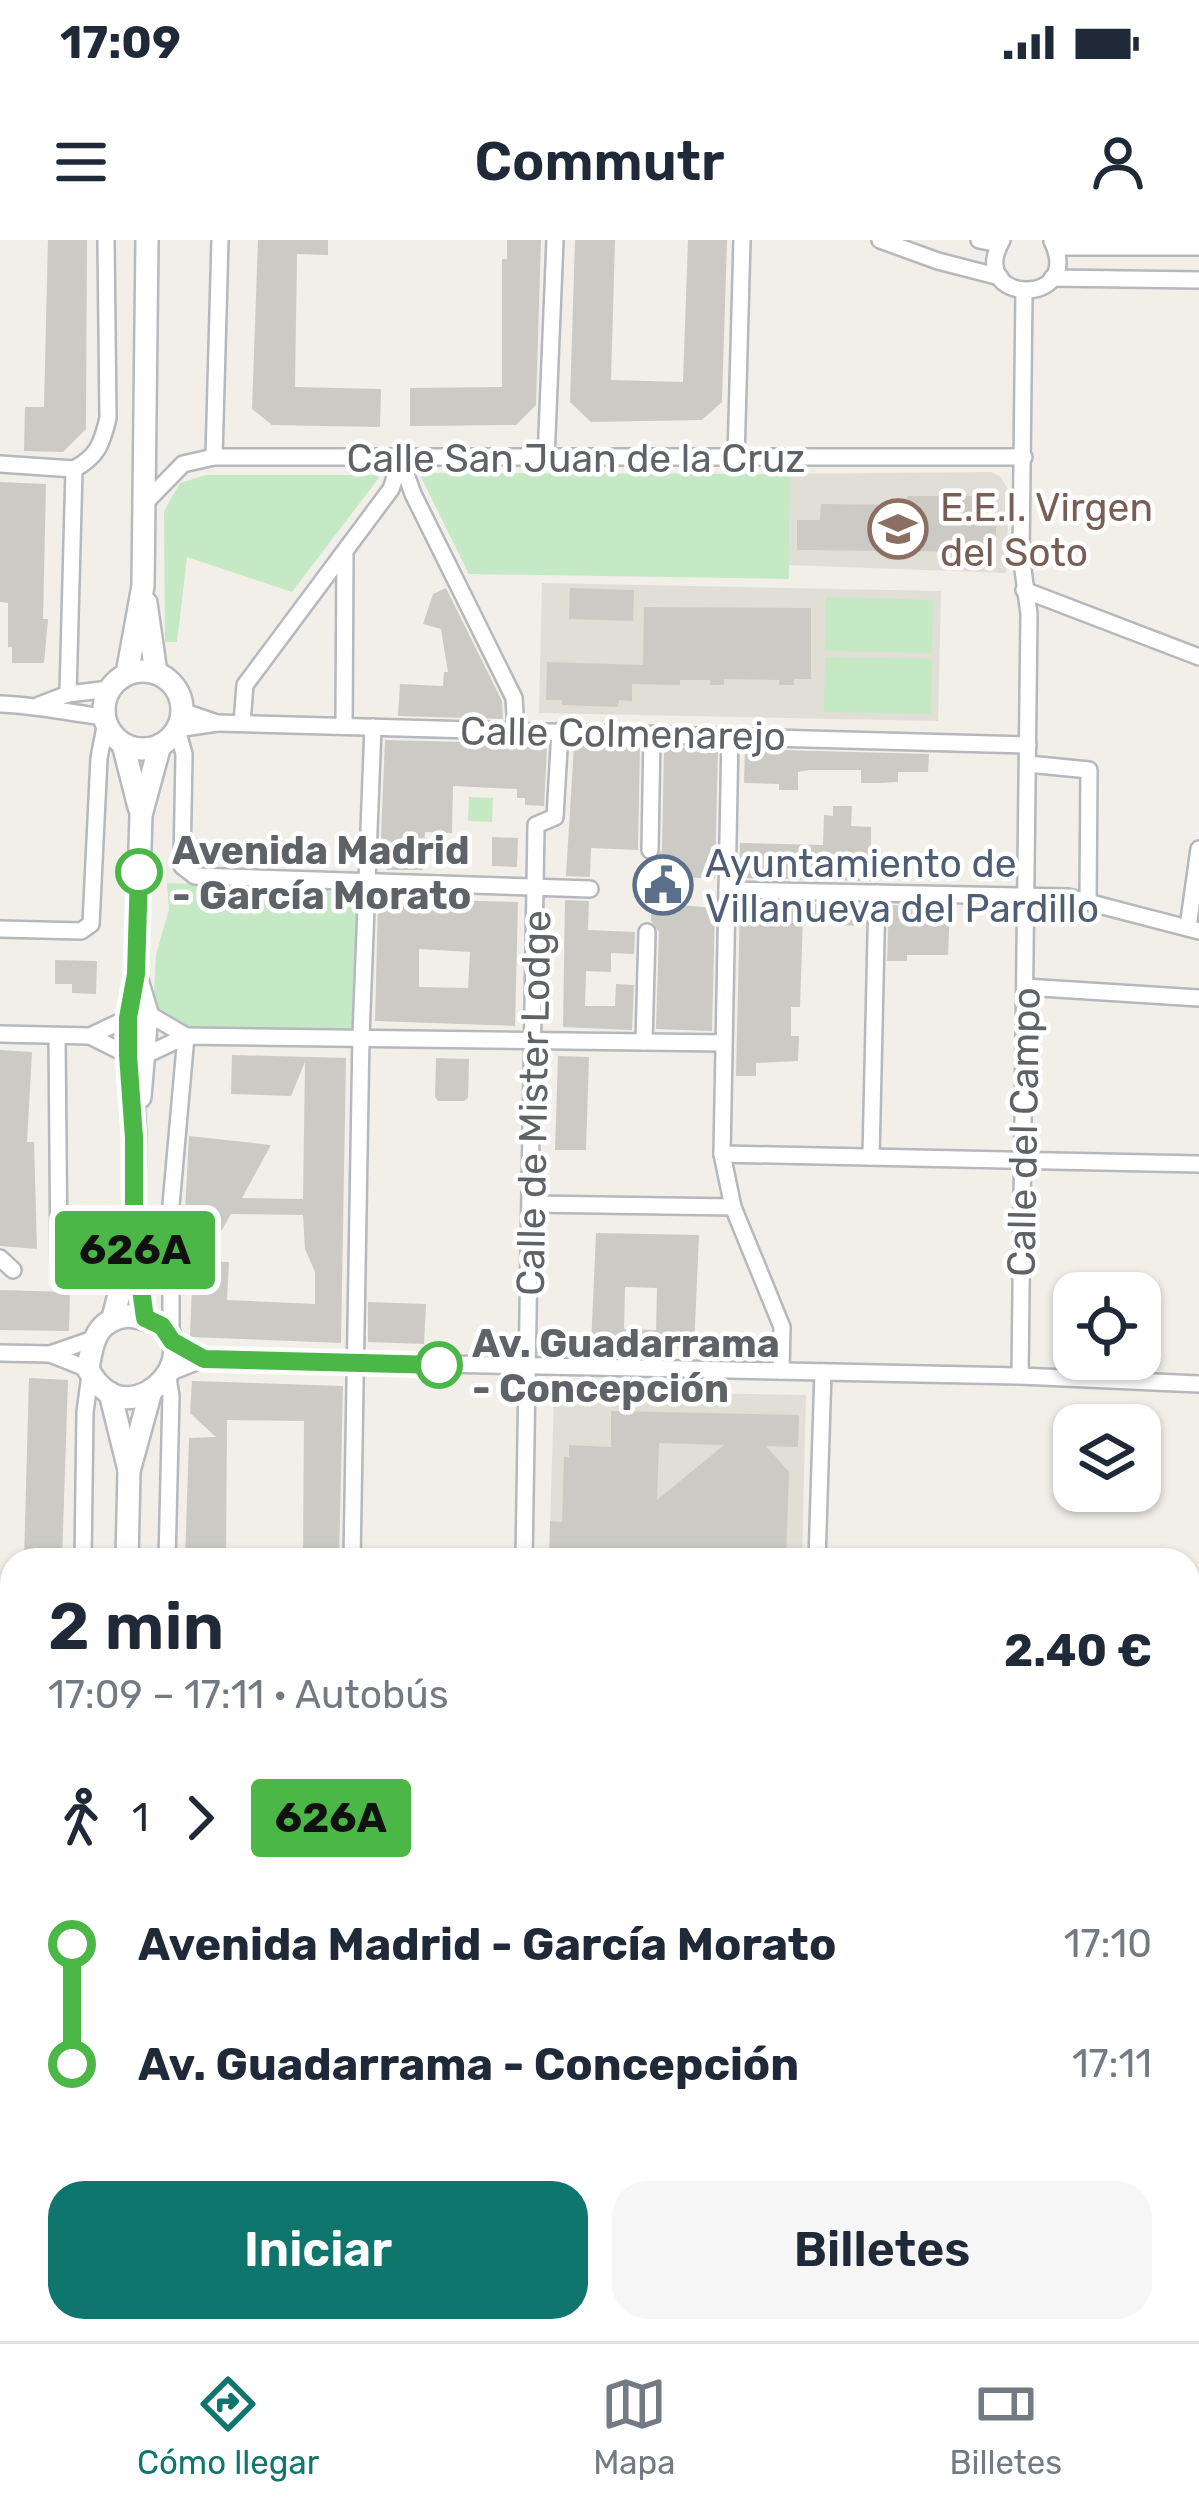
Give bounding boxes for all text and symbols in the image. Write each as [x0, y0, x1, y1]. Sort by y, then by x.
text: 17:09 [60, 16, 181, 69]
icon: menu [48, 129, 114, 195]
icon: person [1085, 129, 1151, 195]
text: Commutr [475, 130, 724, 194]
street label: Calle San Juan de la Cruz [347, 436, 805, 482]
place label: E.E.I. Virgen del Soto [940, 485, 1153, 576]
school or university icon: E.E.I. Virgen del Soto [867, 498, 929, 560]
street label: Calle Colmenarejo [460, 708, 786, 760]
place label: Avenida Madrid - García Morato [172, 828, 471, 919]
place label: Ayuntamiento de Villanueva del Pardillo [705, 841, 1099, 932]
marker: Avenida Madrid - García Morato [117, 850, 161, 894]
public building icon: Ayuntamiento de Villanueva del Pardillo [632, 854, 694, 916]
street label: Calle de Mister Lodge [508, 910, 560, 1296]
street label: Calle del Campo [998, 987, 1050, 1277]
line badge: 626A [51, 1211, 219, 1289]
text: 626A [79, 1225, 191, 1275]
map controls [1053, 1272, 1161, 1512]
button: locate [1053, 1272, 1161, 1380]
place label: Av. Guadarrama - Concepción [472, 1321, 780, 1412]
marker: Av. Guadarrama - Concepción [417, 1343, 461, 1387]
button: layers [1053, 1404, 1161, 1512]
text: 2 min [48, 1587, 224, 1666]
text: 2.40 € [1004, 1624, 1152, 1677]
text: 17:09 – 17:11 · Autobús [48, 1672, 449, 1718]
icon: walk [48, 1785, 114, 1851]
icon: forward [167, 1785, 233, 1851]
text: 626A [275, 1793, 387, 1843]
text: 1 [132, 1795, 149, 1841]
text: Avenida Madrid - García Morato [138, 1918, 836, 1971]
text: 17:10 [1064, 1921, 1152, 1967]
text: Av. Guadarrama - Concepción [138, 2038, 799, 2091]
text: 17:11 [1072, 2041, 1152, 2087]
button: Iniciar [48, 2181, 588, 2319]
button: Billetes [612, 2181, 1152, 2319]
tab: Cómo llegar [137, 2371, 319, 2482]
tab: Mapa [593, 2371, 675, 2482]
tab: Billetes [949, 2371, 1062, 2482]

